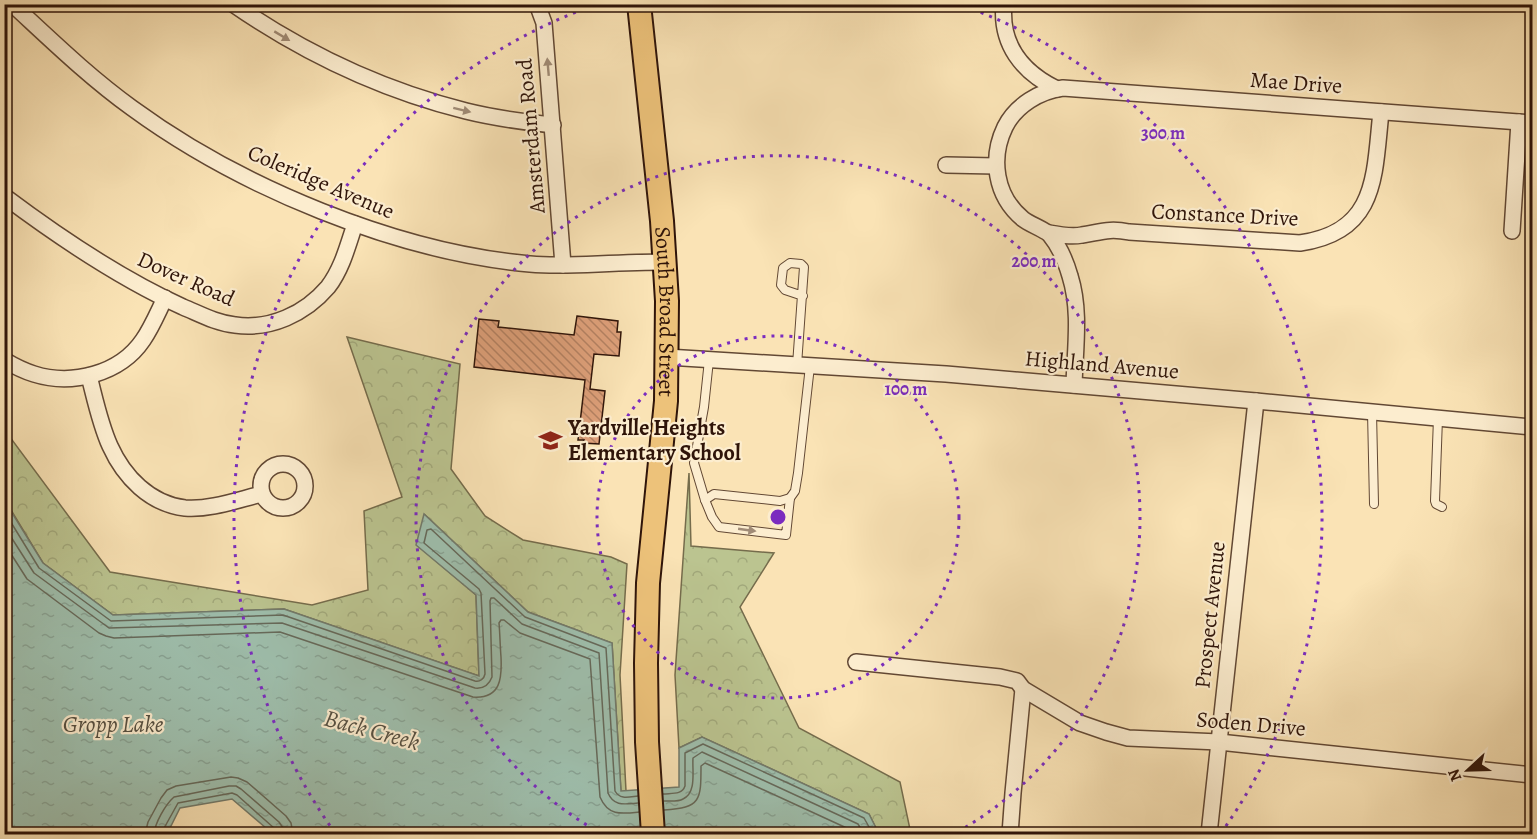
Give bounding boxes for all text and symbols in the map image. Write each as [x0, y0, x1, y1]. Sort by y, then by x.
one-way arrow [274, 30, 290, 41]
street label: Amsterdam Road [509, 57, 553, 216]
one-way arrow [543, 57, 553, 76]
street label: Mae Drive [1249, 65, 1343, 101]
one-way arrow [453, 106, 471, 115]
text: 300 m [1141, 121, 1185, 145]
street label: Coleridge Avenue [243, 138, 399, 226]
street label: Constance Drive [1151, 196, 1299, 234]
street label: South Broad Street [647, 226, 682, 397]
street label: Dover Road [132, 244, 240, 314]
text: 200 m [1011, 249, 1057, 273]
street label: Highland Avenue [1024, 343, 1180, 387]
text: 100 m [885, 377, 927, 401]
place label: Yardville Heights Elementary School [567, 413, 741, 468]
school or university icon: Yardville Heights Elementary School [537, 428, 563, 454]
centre of rings [768, 507, 788, 527]
one-way arrow [738, 526, 757, 535]
street label: Prospect Avenue [1187, 540, 1233, 690]
water label: Back Creek [321, 702, 424, 758]
street label: Soden Drive [1195, 704, 1307, 744]
water label: Gropp Lake [63, 708, 164, 740]
north arrow [1438, 740, 1498, 800]
text: N [1443, 765, 1467, 785]

